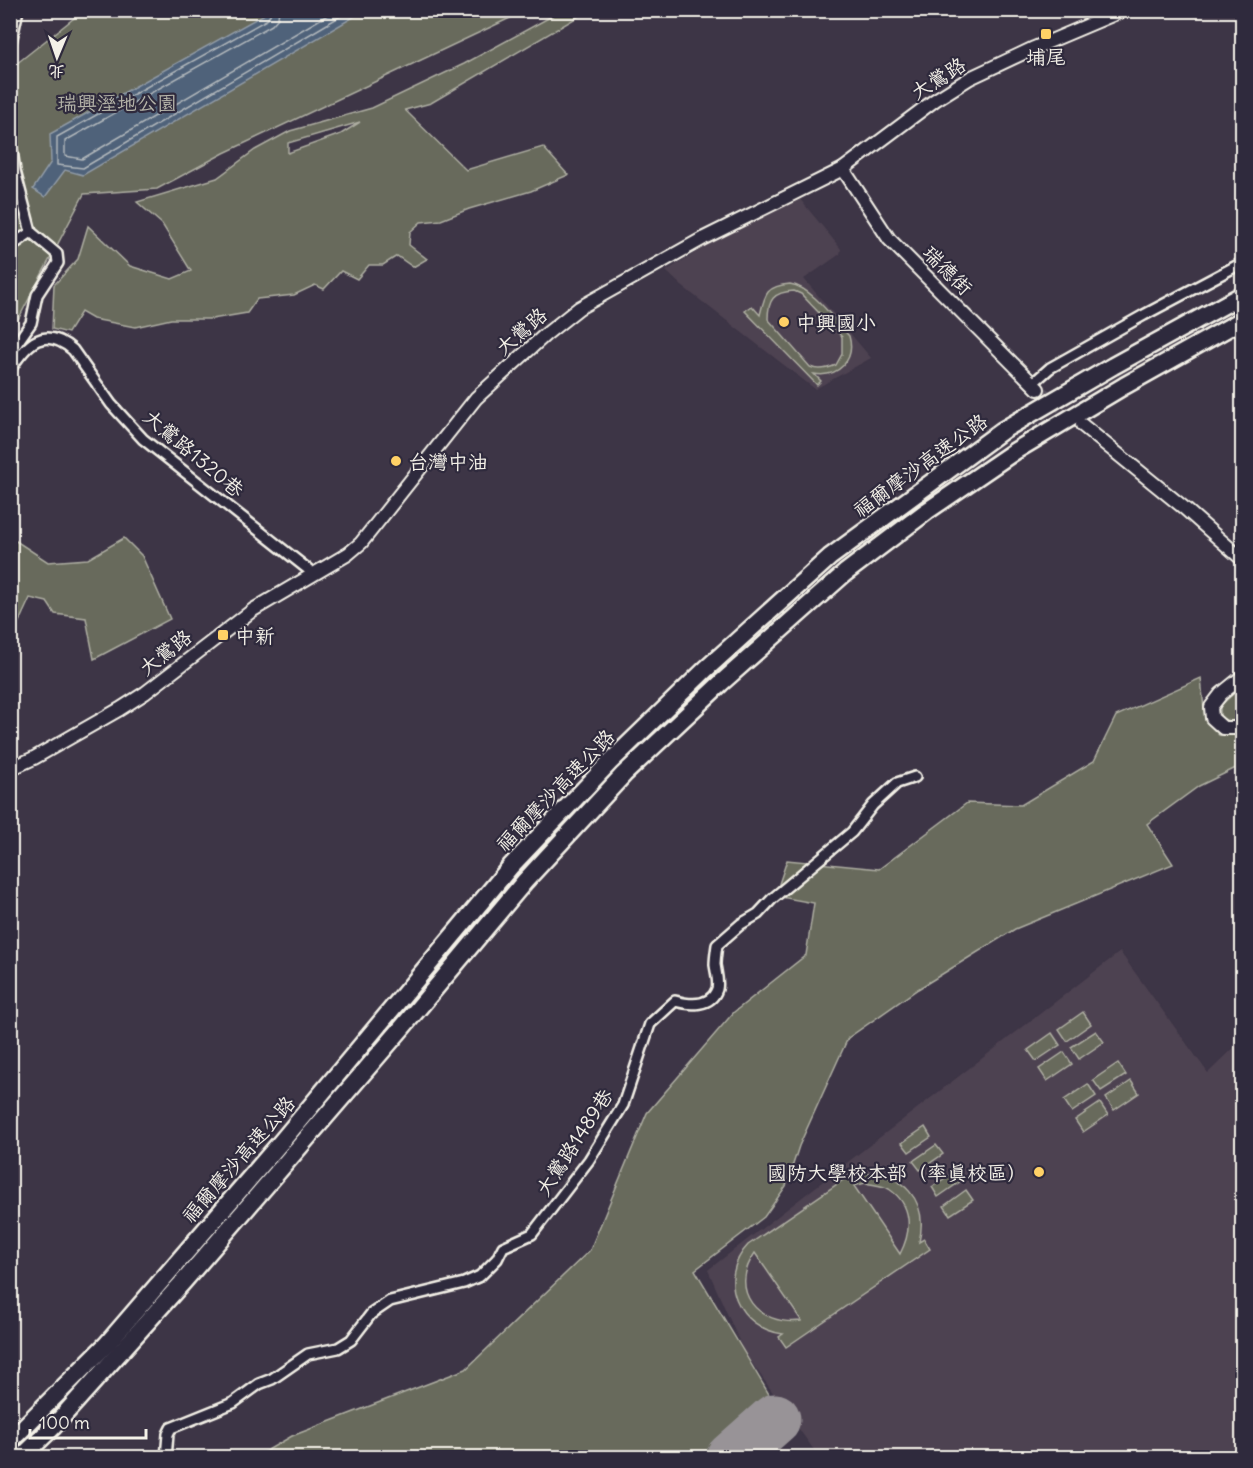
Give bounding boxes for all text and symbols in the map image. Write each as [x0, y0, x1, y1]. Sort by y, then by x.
north arrow [27, 27, 87, 87]
marker: 埔尾 [1039, 27, 1053, 41]
place label: 埔尾 [1026, 44, 1066, 69]
street label: 大鶯路 [906, 51, 971, 104]
text: 北 [48, 62, 65, 82]
park label: 瑞興溼地公園 [57, 90, 177, 115]
street label: 瑞德街 [918, 240, 978, 300]
street label: 大鶯路 [490, 301, 553, 360]
place label: 中興國小 [796, 310, 876, 335]
marker: 中興國小 [777, 315, 791, 329]
street label: 大鶯路1320巷 [139, 404, 250, 503]
street label: 福爾摩沙高速公路 [848, 407, 993, 522]
place label: 台灣中油 [408, 449, 488, 474]
marker: 台灣中油 [389, 454, 403, 468]
street label: 大鶯路 [134, 623, 197, 680]
place label: 中新 [235, 623, 275, 648]
marker: 中新 [216, 628, 230, 642]
street label: 福爾摩沙高速公路 [490, 723, 620, 856]
street label: 大鶯路1489巷 [530, 1083, 618, 1200]
street label: 福爾摩沙高速公路 [176, 1090, 301, 1228]
place label: 國防大學校本部（率真校區） [767, 1160, 1027, 1185]
marker: 國防大學校本部（率真校區） [1032, 1165, 1046, 1179]
scale bar [30, 1402, 146, 1440]
text: 100 m [39, 1411, 90, 1434]

